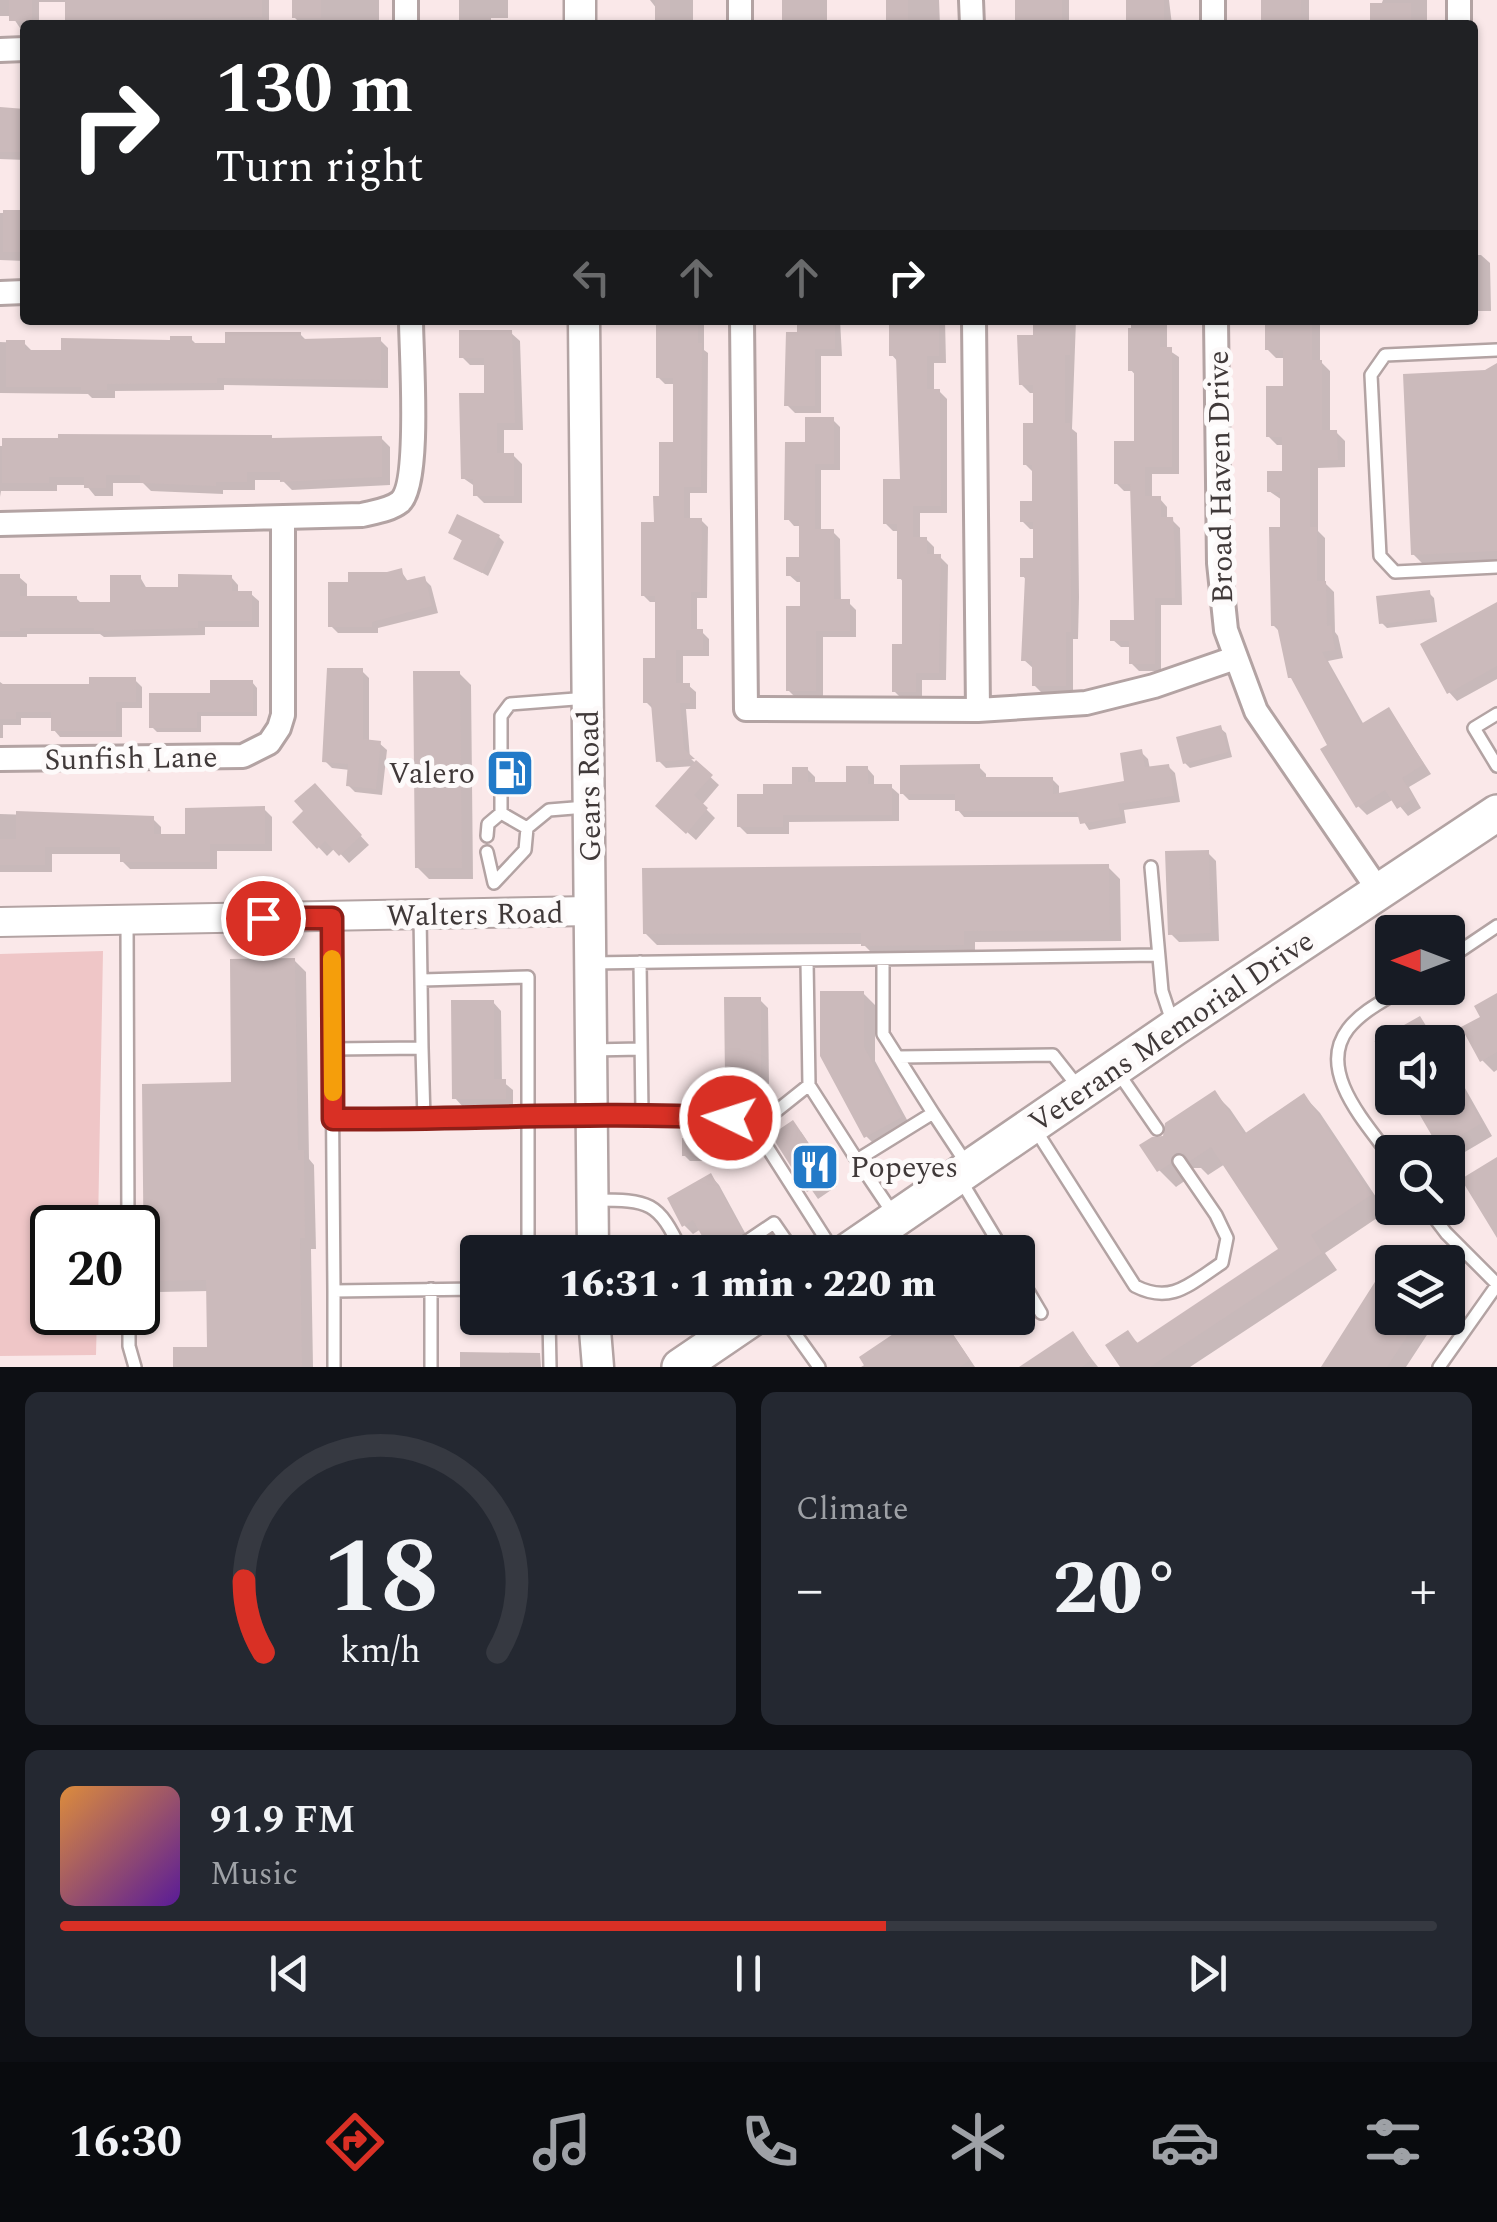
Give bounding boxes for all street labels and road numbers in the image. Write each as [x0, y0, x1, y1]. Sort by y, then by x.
street label: Broad Haven Drive [1196, 350, 1246, 604]
street label: Gears Road [566, 709, 614, 863]
street label: Sunfish Lane [44, 734, 218, 784]
street label: Walters Road [386, 890, 564, 940]
street label: Veterans Memorial Drive [1019, 919, 1324, 1145]

